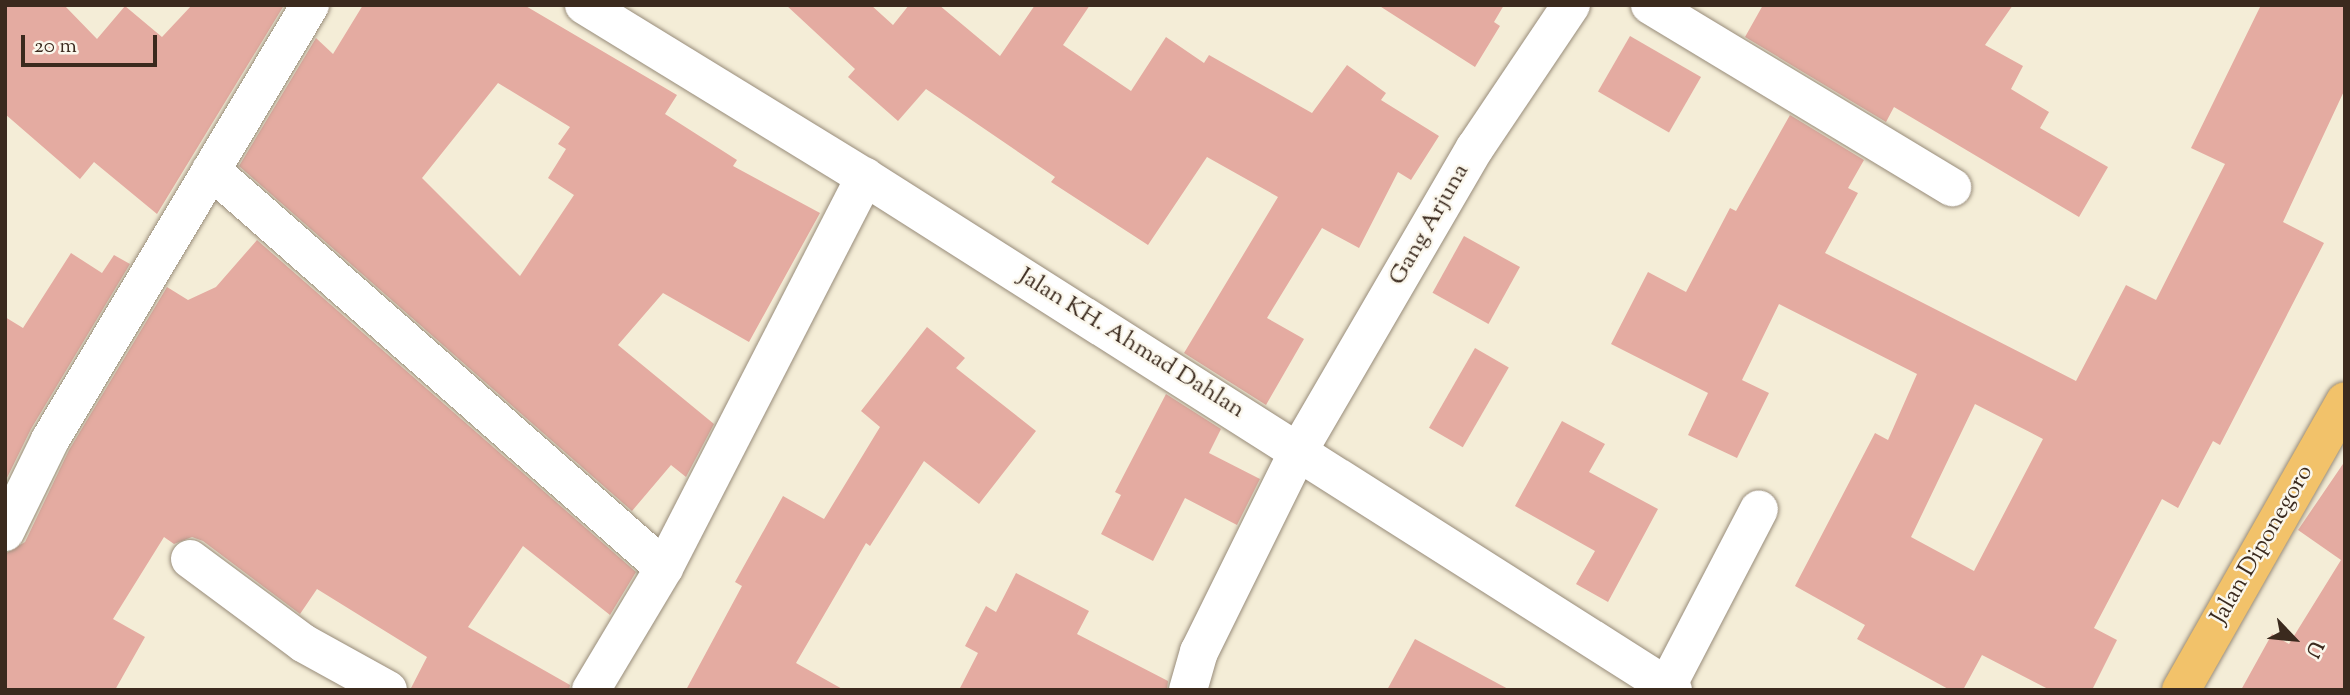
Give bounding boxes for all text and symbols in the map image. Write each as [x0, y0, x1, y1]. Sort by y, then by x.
scale bar [24, 21, 161, 65]
text: 20 m [34, 32, 77, 62]
street label: Gang Arjuna [1384, 159, 1476, 291]
street label: Jalan KH. Ahmad Dahlan [1012, 262, 1250, 426]
street label: Jalan Diponegoro [2206, 460, 2320, 630]
north arrow [2259, 604, 2329, 674]
text: U [2298, 636, 2329, 661]

